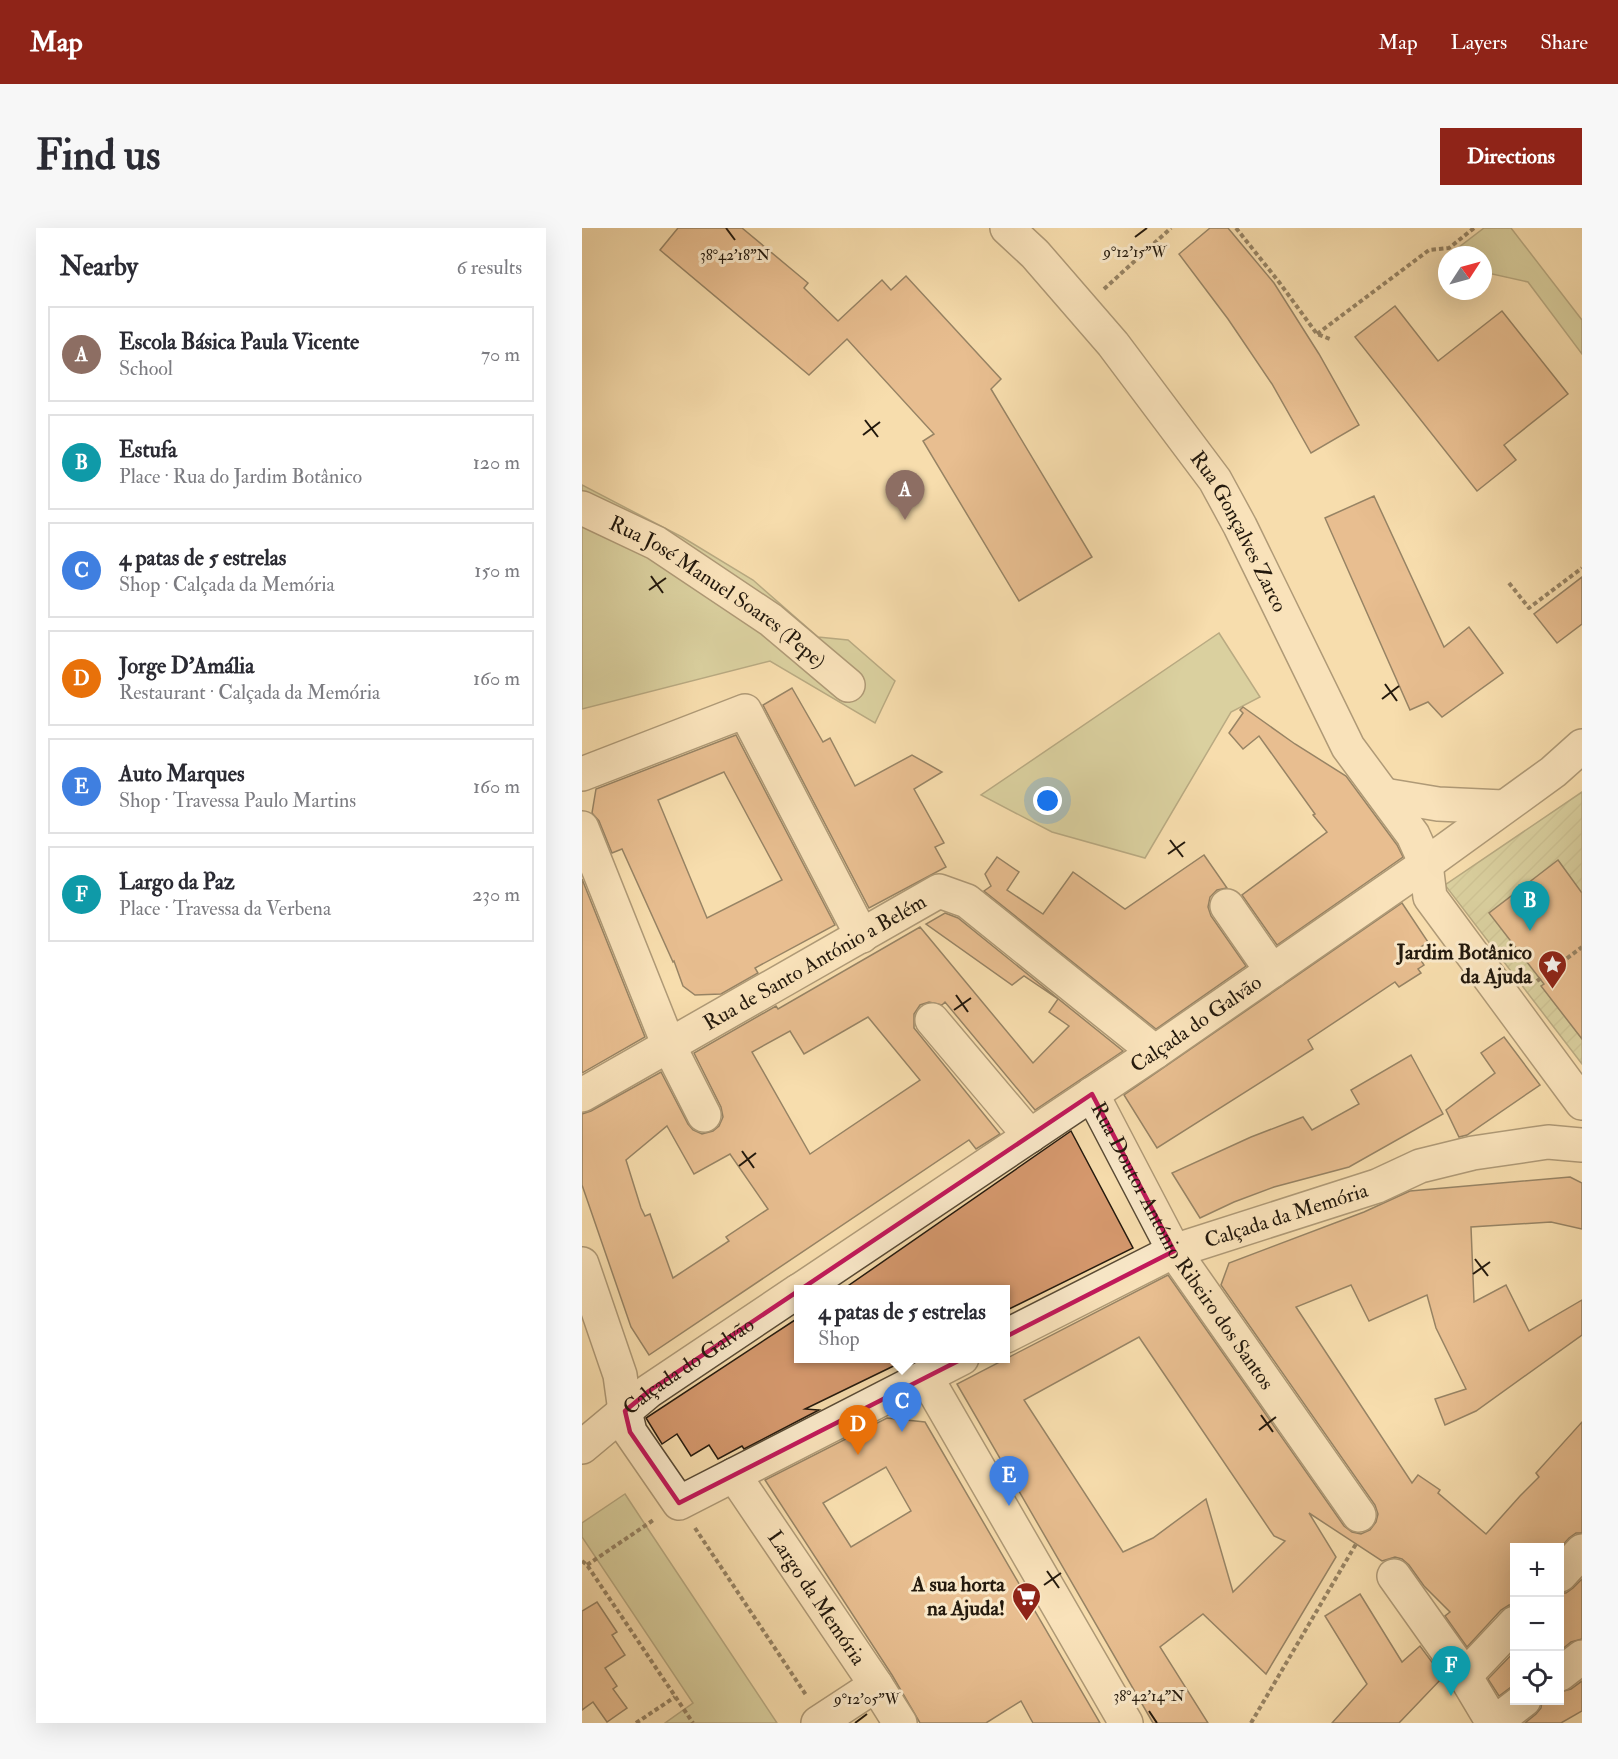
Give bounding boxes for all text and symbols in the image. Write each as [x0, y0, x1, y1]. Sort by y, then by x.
text: Map [30, 25, 83, 60]
text: Map [1378, 29, 1418, 56]
text: Layers [1451, 29, 1507, 56]
text: Share [1540, 29, 1588, 56]
button: Directions [1440, 128, 1582, 185]
text: Find us [36, 130, 160, 182]
text: 9°12'15"W [1102, 243, 1167, 262]
text: 38°42'18"N [700, 246, 771, 265]
north arrow [1438, 246, 1492, 300]
text: Nearby [60, 251, 138, 283]
text: 6 results [456, 255, 522, 280]
text: Escola Básica Paula Vicente [119, 328, 359, 356]
text: A [75, 342, 88, 367]
text: 70 m [481, 342, 520, 367]
text: School [119, 356, 173, 381]
text: Estufa [119, 436, 177, 464]
street label: Rua Gonçalves Zarco [1184, 446, 1293, 617]
text: B [75, 450, 88, 475]
text: 120 m [473, 450, 520, 475]
text: Place · Rua do Jardim Botânico [119, 464, 362, 489]
pin: A [886, 470, 924, 520]
street label: Rua José Manuel Soares (Pepe) [605, 510, 831, 675]
text: 4 patas de 5 estrelas [119, 544, 286, 572]
text: C [74, 558, 89, 583]
text: 150 m [474, 558, 520, 583]
text: Shop · Calçada da Memória [119, 572, 335, 597]
text: Jorge D'Amália [119, 652, 254, 680]
text: D [73, 666, 90, 691]
text: 160 m [473, 666, 520, 691]
text: Restaurant · Calçada da Memória [119, 680, 380, 705]
text: Auto Marques [119, 760, 244, 788]
text: E [74, 774, 89, 799]
text: 160 m [473, 774, 520, 799]
your location [1033, 786, 1062, 815]
text: Shop · Travessa Paulo Martins [119, 788, 356, 813]
text: Largo da Paz [119, 868, 235, 896]
text: F [75, 882, 88, 907]
text: 230 m [472, 882, 520, 907]
pin: B [1510, 882, 1550, 931]
street label: Rua de Santo António a Belém [699, 888, 931, 1037]
text: Place · Travessa da Verbena [119, 896, 331, 921]
place label: Jardim Botânico da Ajuda [1396, 939, 1533, 990]
place icon: Jardim Botânico da Ajuda [1537, 948, 1569, 990]
street label: Calçada do Galvão [1125, 969, 1267, 1079]
street label: Rua Doutor António Ribeiro dos Santos [1085, 1098, 1280, 1395]
street label: Calçada da Memória [1201, 1177, 1372, 1254]
popup [794, 1285, 1010, 1363]
text: 4 patas de 5 estrelas [818, 1298, 986, 1326]
street label: Calçada do Galvão [617, 1311, 759, 1421]
text: Shop [818, 1326, 860, 1351]
pin: C [882, 1382, 922, 1432]
pin: D [838, 1406, 878, 1455]
pin: E [990, 1456, 1028, 1506]
street label: Largo da Memória [761, 1525, 872, 1671]
map controls [1510, 1543, 1564, 1705]
button: + [1510, 1543, 1564, 1597]
place label: A sua horta na Ajuda! [911, 1571, 1006, 1622]
supermarket icon: A sua horta na Ajuda! [1010, 1580, 1042, 1622]
button: − [1510, 1597, 1564, 1651]
pin: F [1432, 1646, 1470, 1696]
button: locate [1510, 1651, 1564, 1705]
text: 38°42'14"N [1113, 1687, 1185, 1706]
text: 9°12'05"W [833, 1690, 901, 1709]

